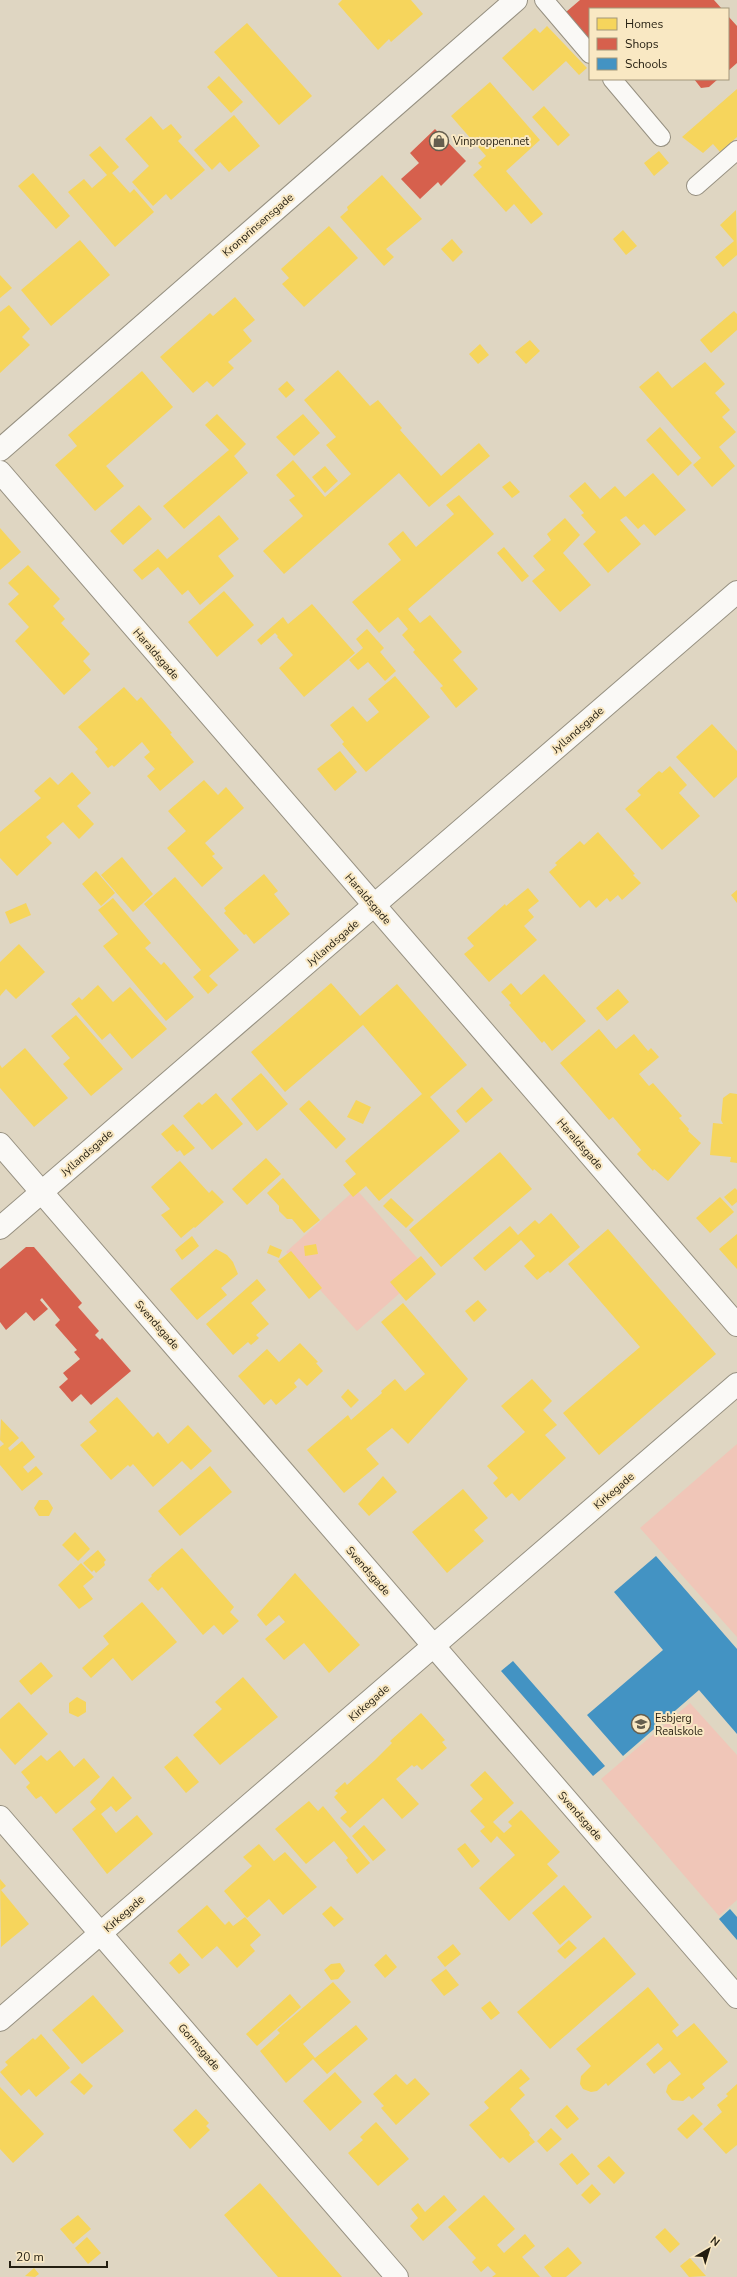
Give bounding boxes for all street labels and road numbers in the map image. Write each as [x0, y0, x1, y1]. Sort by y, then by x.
street label: Kronprinsensgade [219, 190, 297, 260]
street label: Haraldsgade [130, 625, 183, 683]
street label: Jyllandsgade [548, 703, 607, 757]
street label: Haraldsgade [342, 870, 395, 928]
street label: Jyllandsgade [303, 916, 362, 970]
street label: Haraldsgade [554, 1115, 607, 1173]
street label: Jyllandsgade [57, 1126, 116, 1180]
street label: Svendsgade [131, 1297, 183, 1353]
street label: Kirkegade [591, 1469, 638, 1513]
street label: Svendsgade [342, 1543, 394, 1599]
street label: Kirkegade [346, 1681, 393, 1725]
street label: Svendsgade [554, 1788, 606, 1844]
street label: Kirkegade [101, 1892, 148, 1936]
street label: Gormsgade [175, 2020, 224, 2074]

